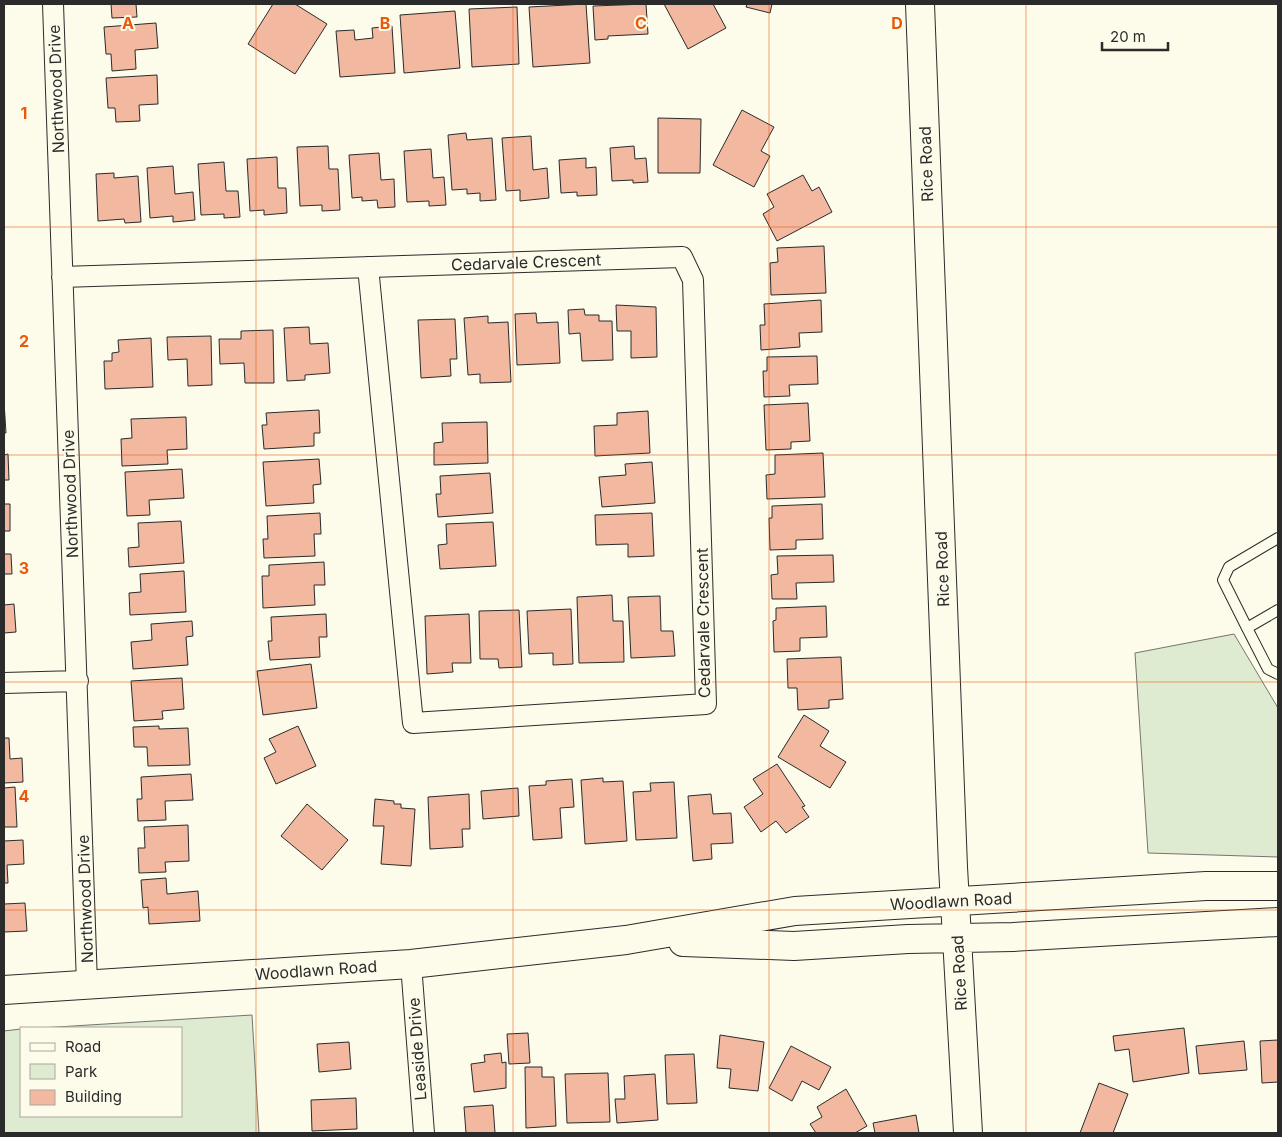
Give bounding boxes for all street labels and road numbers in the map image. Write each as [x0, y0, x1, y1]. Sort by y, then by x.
street label: Northwood Drive [44, 24, 68, 154]
street label: Rice Road [915, 126, 937, 202]
street label: Cedarvale Crescent [451, 249, 601, 275]
street label: Northwood Drive [58, 429, 82, 559]
street label: Rice Road [931, 531, 953, 607]
street label: Cedarvale Crescent [692, 548, 714, 698]
street label: Northwood Drive [73, 834, 97, 964]
street label: Woodlawn Road [889, 888, 1013, 914]
street label: Rice Road [947, 935, 971, 1011]
street label: Woodlawn Road [254, 956, 378, 984]
street label: Leaside Drive [403, 997, 431, 1101]

